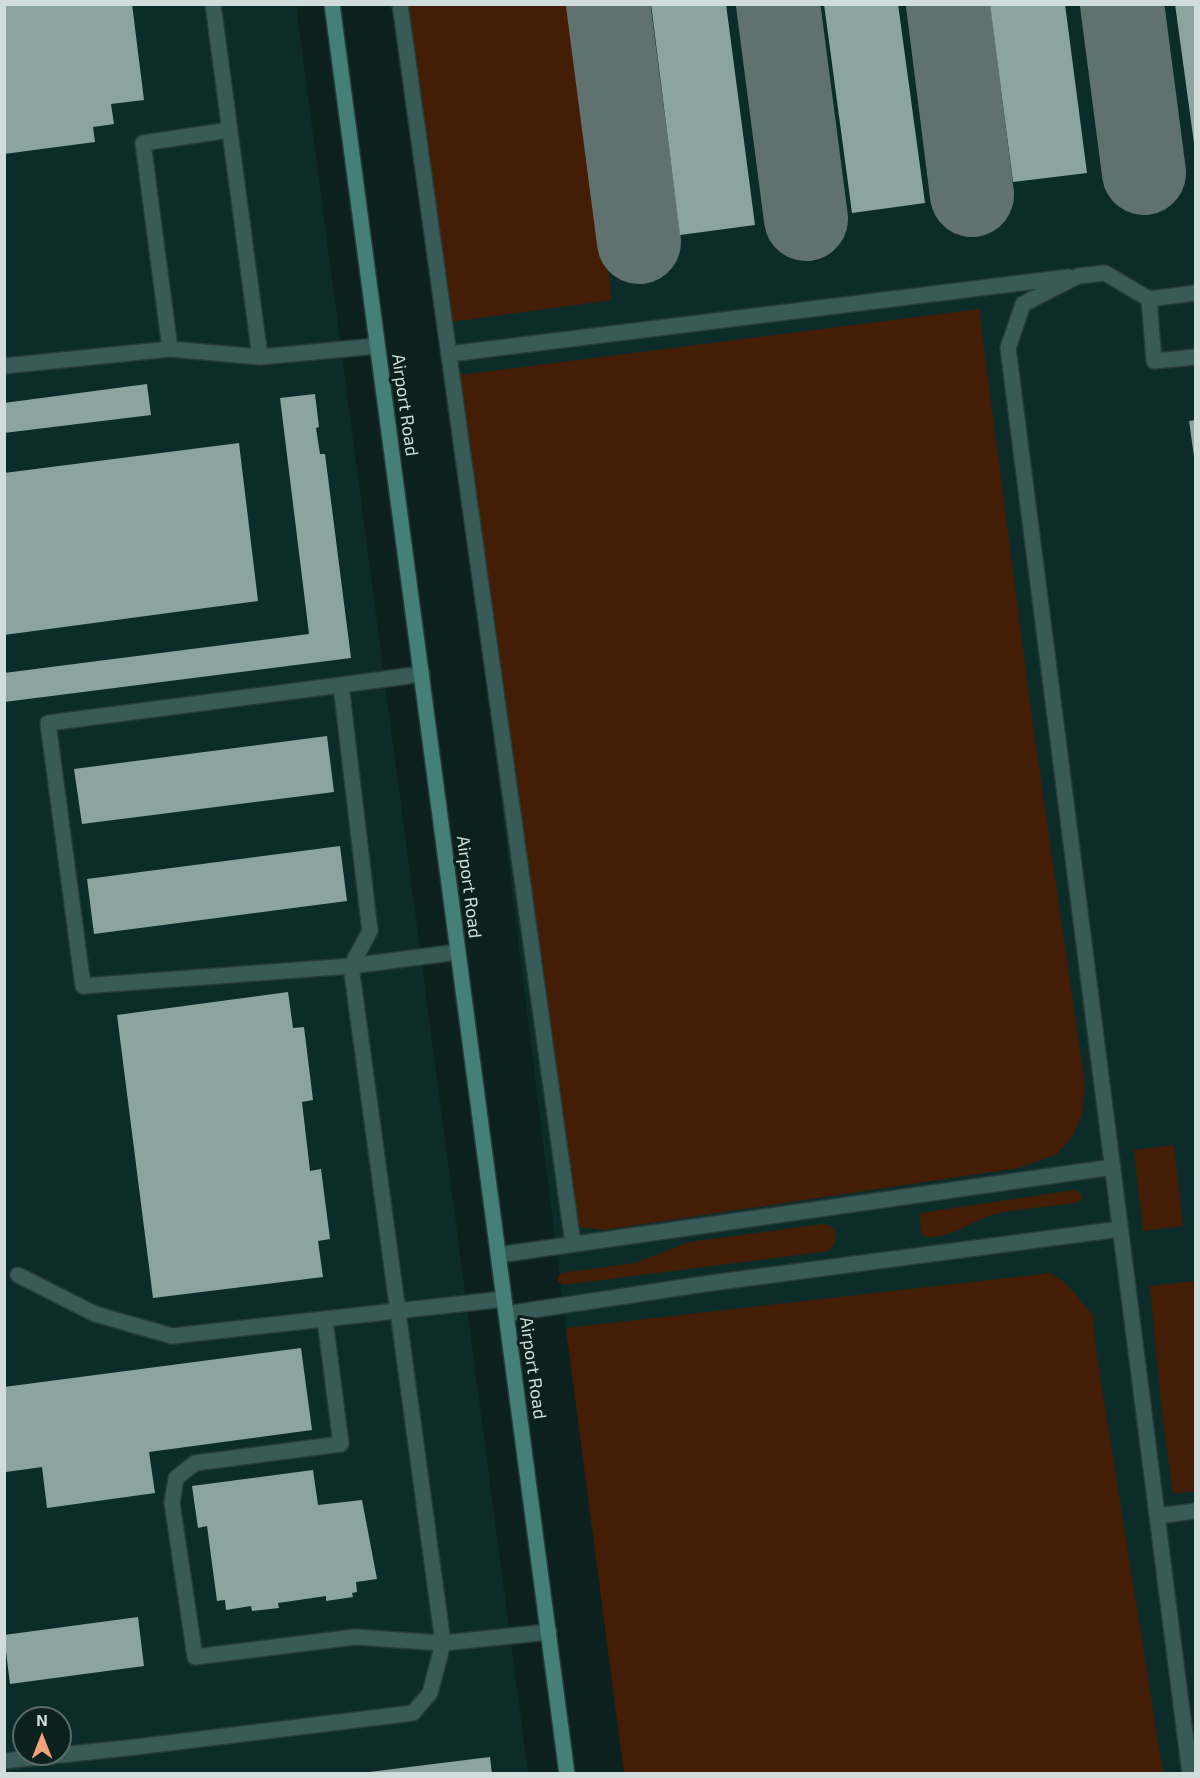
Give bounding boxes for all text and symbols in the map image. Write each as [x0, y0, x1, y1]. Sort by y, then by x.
street label: Airport Road [387, 352, 423, 458]
street label: Airport Road [452, 835, 486, 939]
street label: Airport Road [515, 1315, 551, 1421]
north arrow [12, 1706, 72, 1766]
text: N [36, 1710, 48, 1729]

